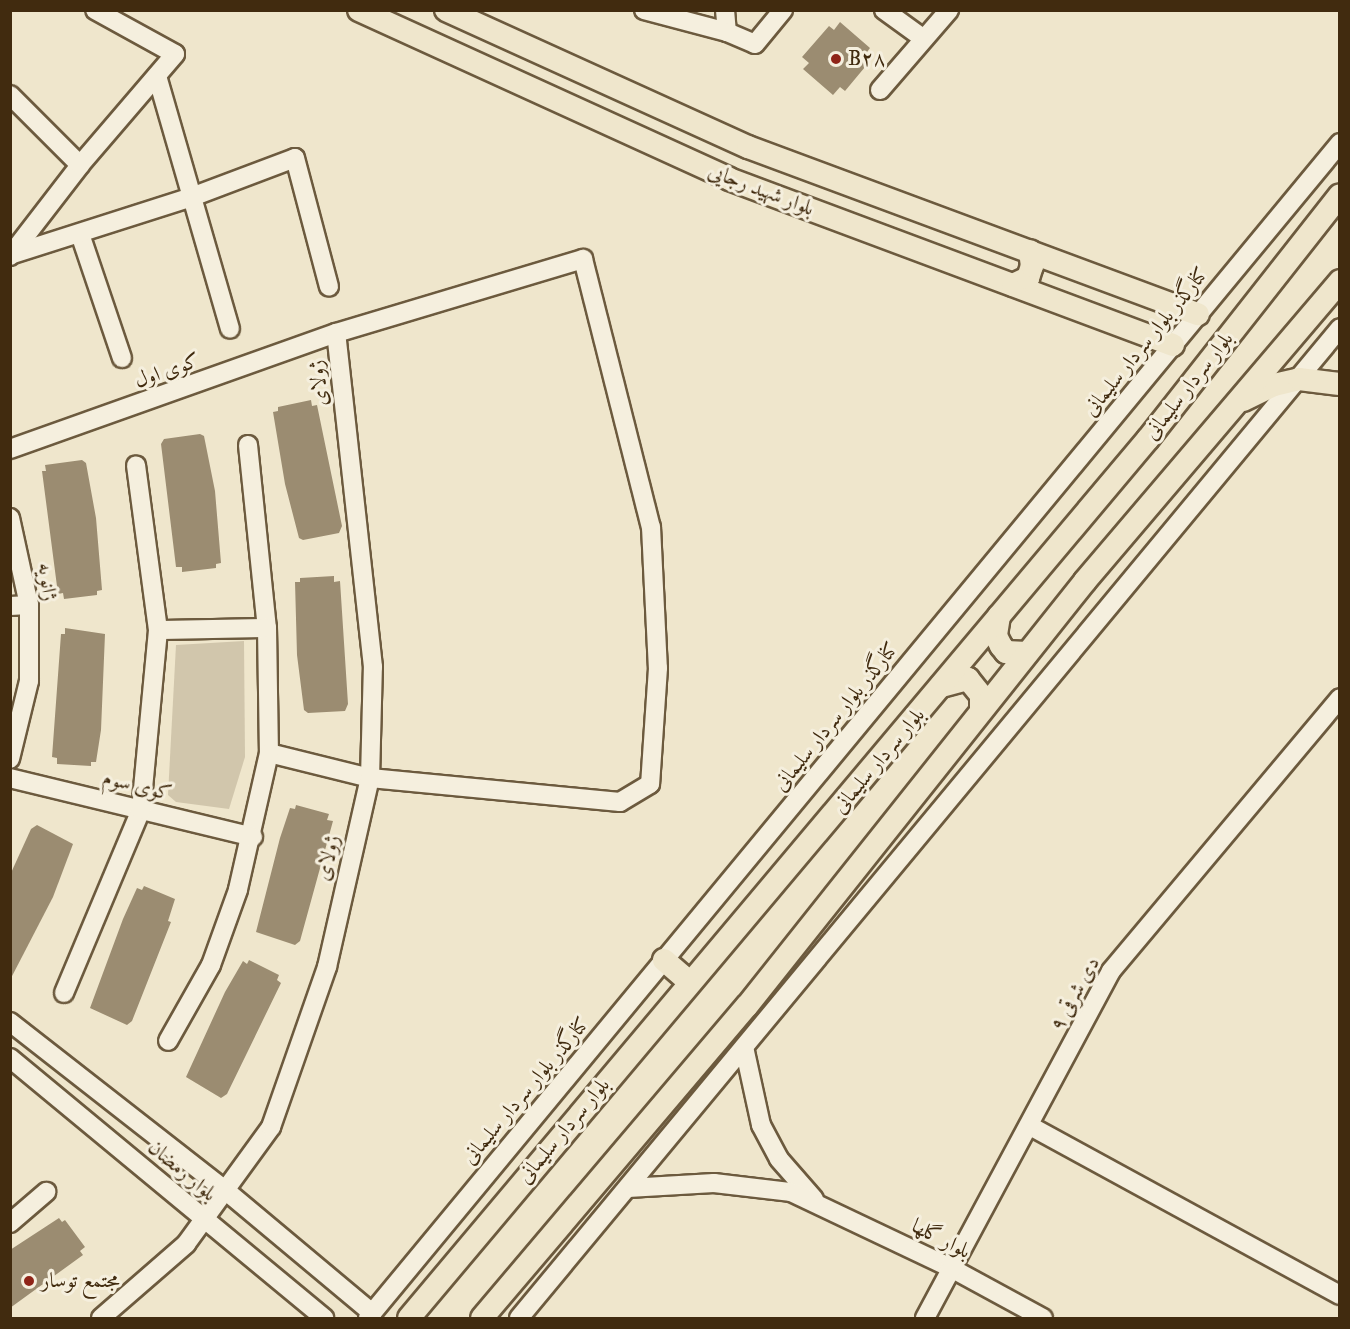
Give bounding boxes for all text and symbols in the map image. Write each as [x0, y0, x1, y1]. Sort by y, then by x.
place label: B۲۸ [848, 46, 886, 72]
marker: B۲۸ [829, 52, 843, 66]
street label: بلوار شهید رجایی [705, 158, 817, 222]
street label: کنارگذر بلوار سردار سلیمانی [1078, 262, 1214, 422]
street label: بلوار سردار سلیمانی [1139, 327, 1239, 445]
street label: کوی اول [131, 348, 203, 394]
street label: ژولای [304, 359, 334, 407]
street label: ژانویه [32, 561, 62, 603]
street label: کنارگذر بلوار سردار سلیمانی [768, 637, 904, 797]
street label: بلوار سردار سلیمانی [827, 703, 931, 819]
street label: کوی سوم [100, 765, 174, 807]
street label: ژولای [311, 833, 345, 883]
street label: ۹ دی شرقی [1044, 953, 1106, 1035]
street label: کنارگذر بلوار سردار سلیمانی [457, 1012, 595, 1170]
street label: بلوار سردار سلیمانی [512, 1073, 616, 1189]
street label: بلوار رمضان [142, 1135, 222, 1207]
street label: بلوار گلها [907, 1214, 975, 1264]
place label: مجتمع توسار [41, 1268, 120, 1294]
marker: مجتمع توسار [22, 1274, 36, 1288]

